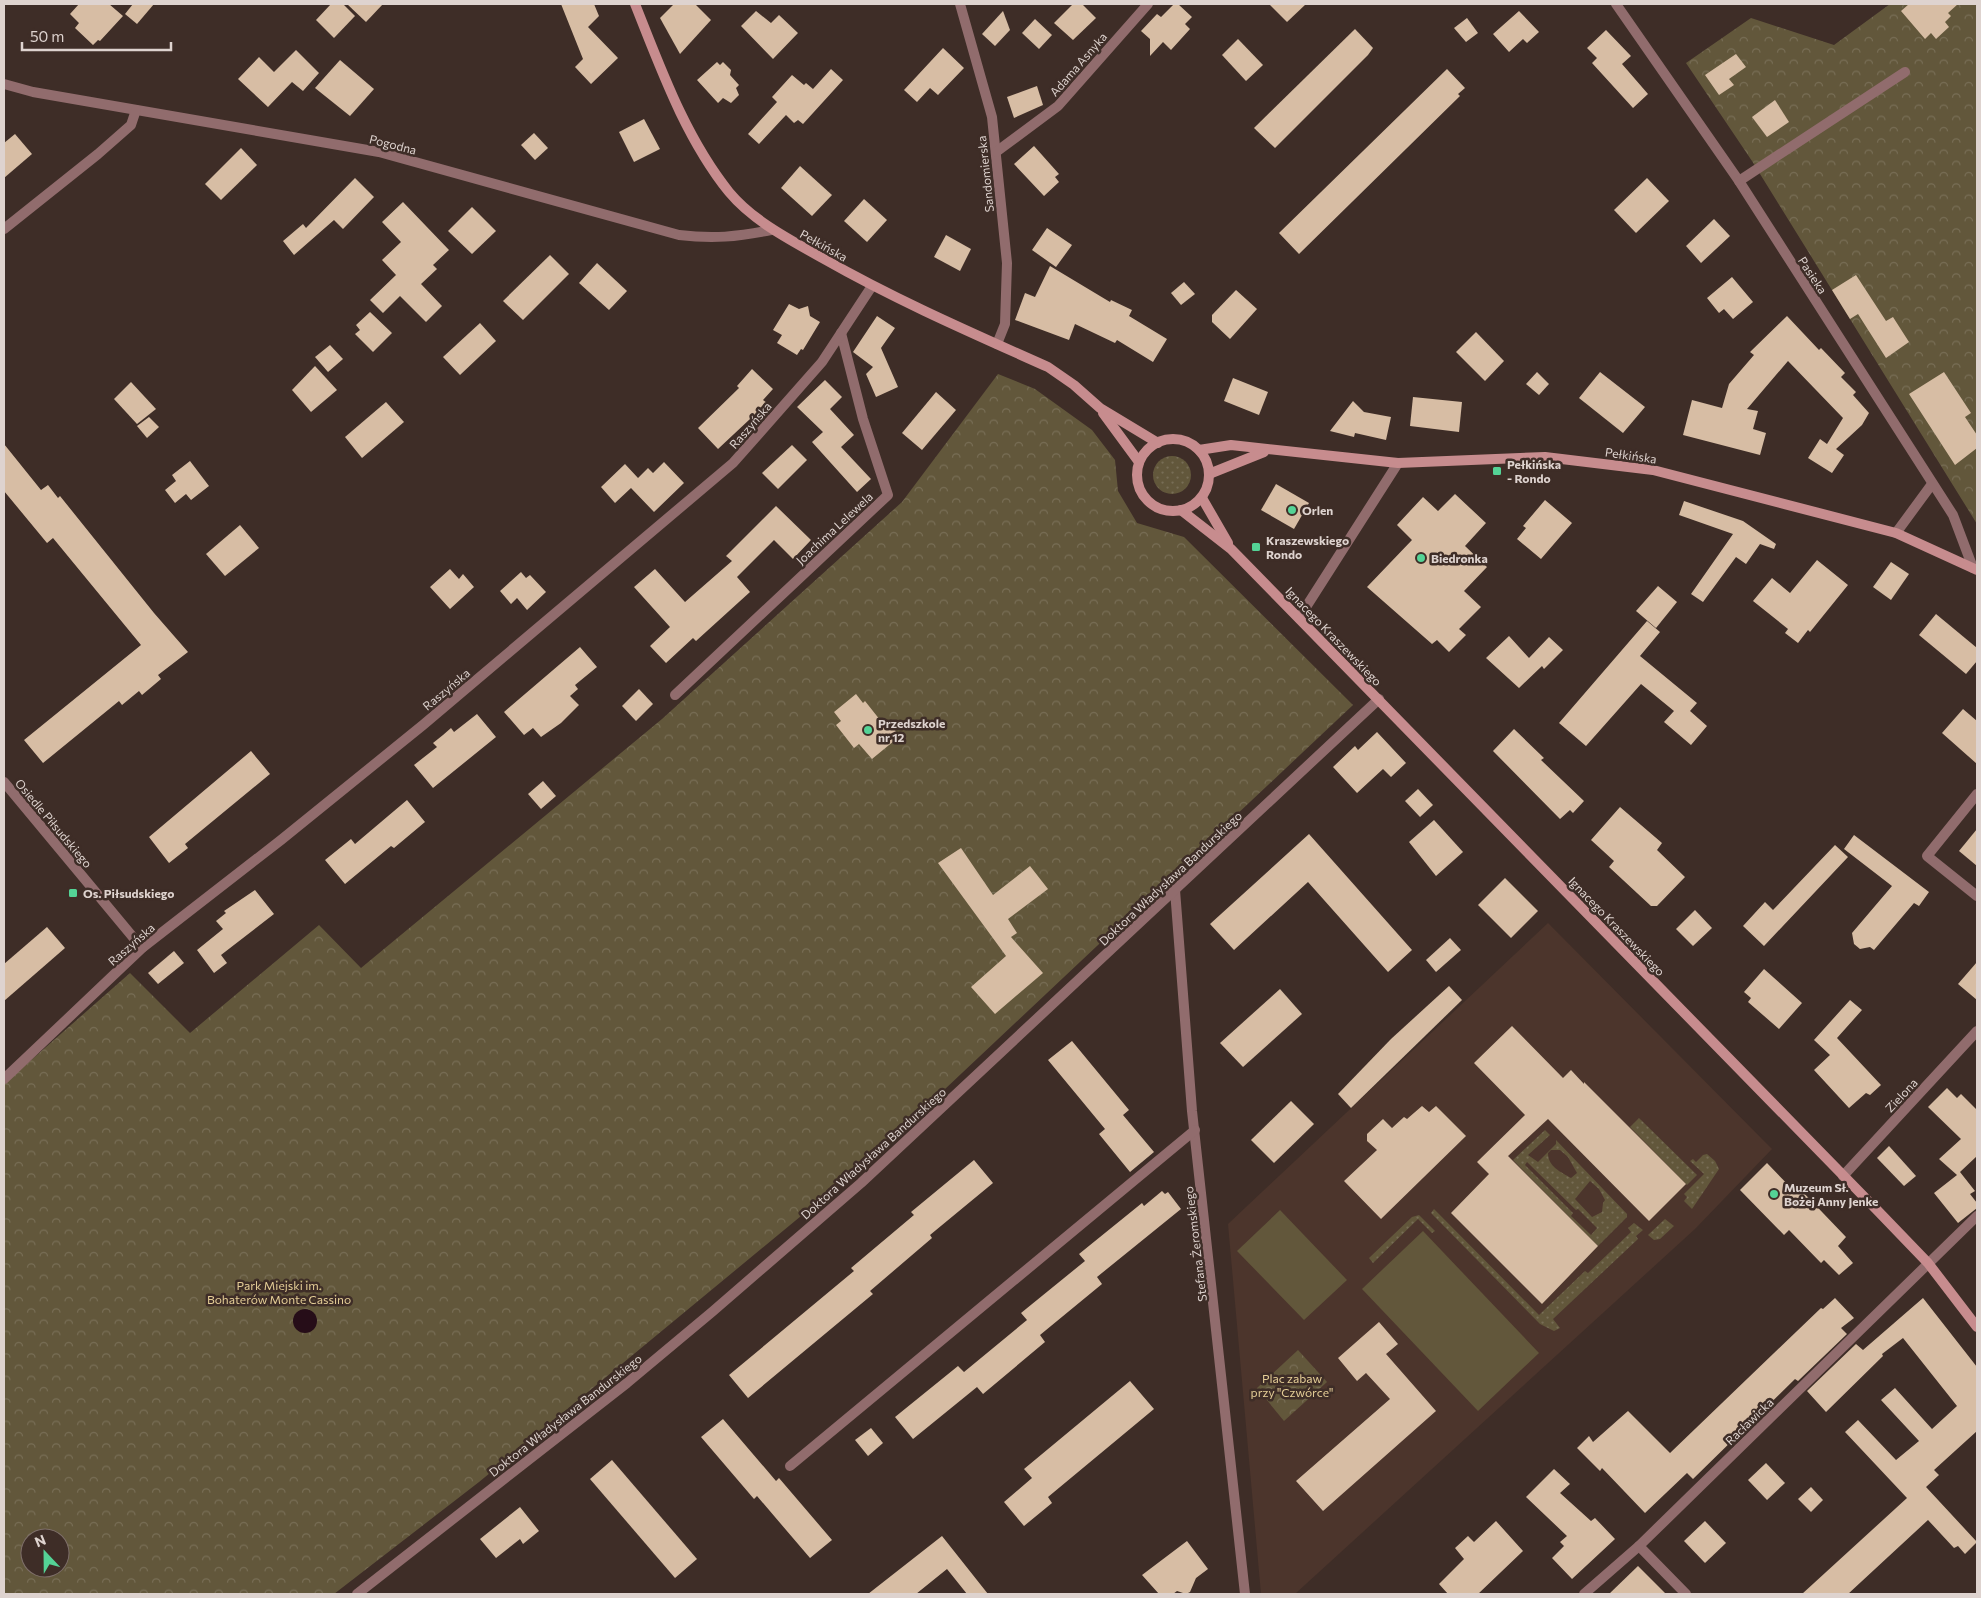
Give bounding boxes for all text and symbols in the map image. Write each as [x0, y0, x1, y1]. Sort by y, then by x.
scale bar [22, 20, 171, 52]
text: 50 m [30, 27, 64, 45]
street label: Adama Asnyka [1047, 29, 1109, 99]
street label: Pogodna [368, 131, 418, 157]
street label: Sandomierska [974, 135, 996, 213]
street label: Pełkińska [798, 226, 850, 264]
street label: Pasieka [1796, 254, 1830, 296]
street label: Raszyńska [726, 399, 774, 451]
street label: Pełkińska [1604, 444, 1658, 466]
place label: Pełkińska - Rondo [1507, 457, 1561, 485]
marker: Pełkińska - Rondo [1491, 465, 1503, 477]
street label: Joachima Lelewela [793, 489, 876, 568]
place label: Orlen [1302, 503, 1333, 517]
marker: Orlen [1286, 504, 1298, 516]
place label: Kraszewskiego Rondo [1266, 533, 1349, 561]
marker: Kraszewskiego Rondo [1250, 541, 1262, 553]
place label: Biedronka [1431, 551, 1488, 565]
marker: Biedronka [1415, 552, 1427, 564]
street label: Ignacego Kraszewskiego [1283, 584, 1385, 688]
street label: Raszyńska [420, 665, 472, 713]
place label: Przedszkole nr 12 [878, 716, 945, 744]
marker: Przedszkole nr 12 [862, 724, 874, 736]
street label: Osiedle Piłsudskiego [13, 776, 95, 870]
street label: Doktora Władysława Bandurskiego [1096, 808, 1244, 948]
street label: Ignacego Kraszewskiego [1566, 874, 1668, 978]
place label: Os. Piłsudskiego [83, 886, 174, 900]
marker: Os. Piłsudskiego [67, 887, 79, 899]
street label: Raszyńska [105, 920, 157, 968]
street label: Zielona [1882, 1075, 1920, 1115]
street label: Doktora Władysława Bandurskiego [798, 1084, 948, 1222]
place label: Muzeum Sł. Bożej Anny Jenke [1784, 1180, 1878, 1209]
street label: Stefana Żeromskiego [1181, 1186, 1209, 1302]
marker: Muzeum Sł. Bożej Anny Jenke [1768, 1188, 1780, 1200]
park label: Park Miejski im. Bohaterów Monte Cassino [207, 1278, 351, 1306]
street label: Doktora Władysława Bandurskiego [486, 1351, 644, 1479]
park label: Plac zabaw przy "Czwórce" [1251, 1371, 1333, 1399]
street label: Racławicka [1722, 1395, 1776, 1447]
north arrow [20, 1528, 70, 1578]
text: N [32, 1531, 48, 1550]

